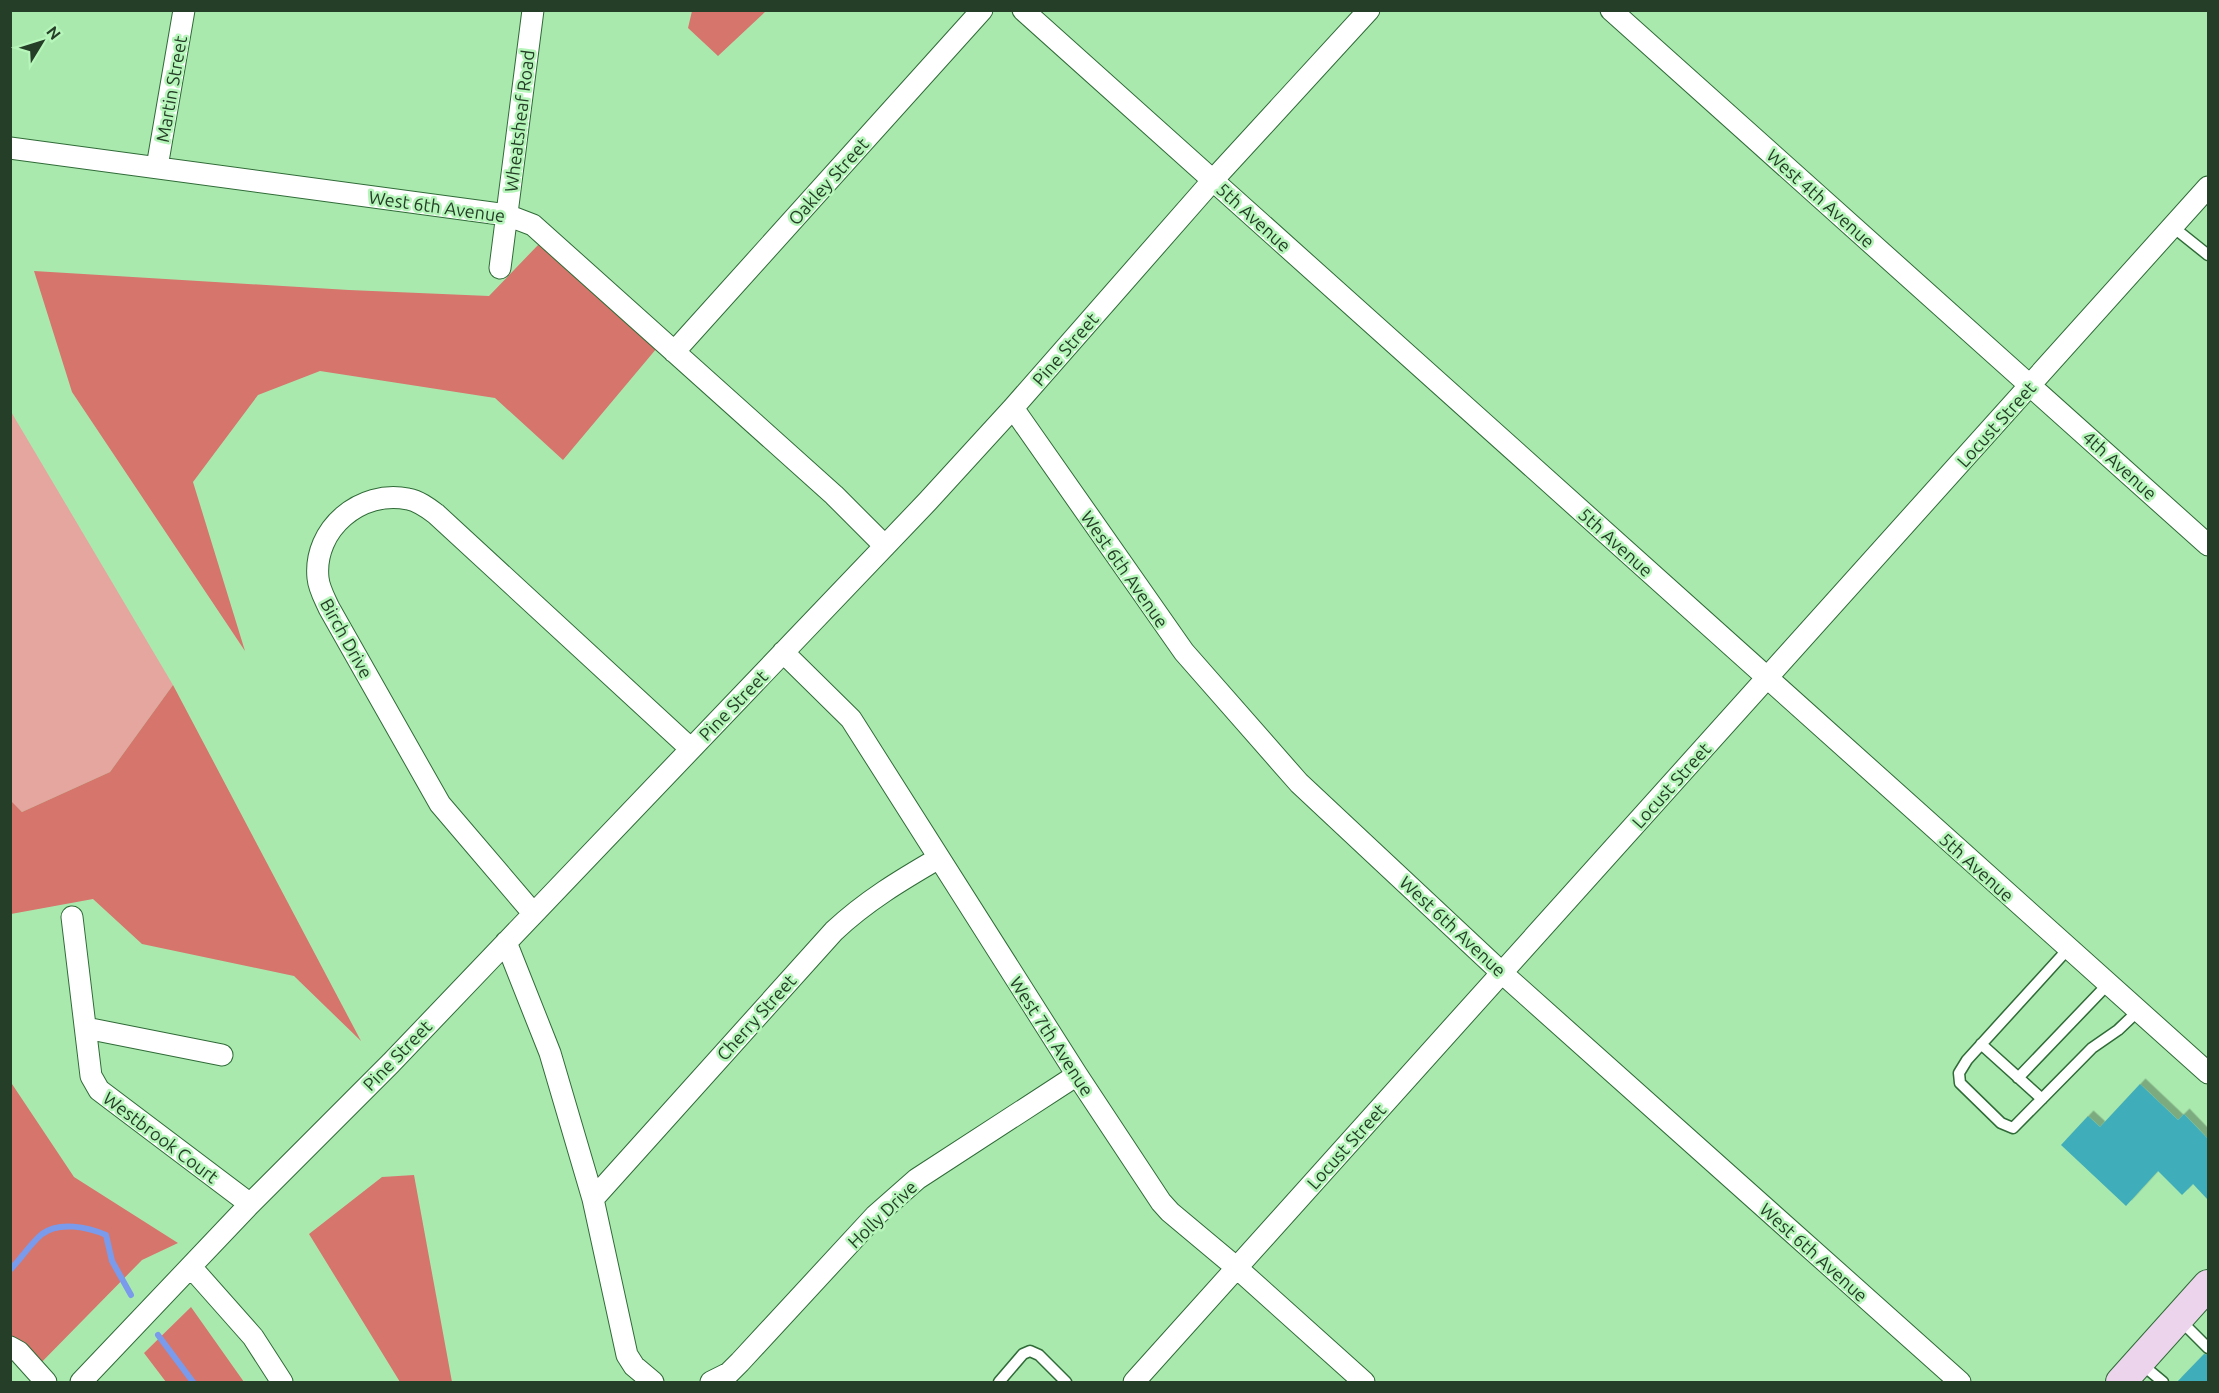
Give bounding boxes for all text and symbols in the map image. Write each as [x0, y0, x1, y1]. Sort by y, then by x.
north arrow [12, 12, 72, 72]
text: N [43, 23, 65, 43]
street label: Martin Street [152, 34, 190, 144]
street label: Wheatsheaf Road [500, 49, 538, 193]
street label: Oakley Street [784, 133, 872, 229]
street label: West 4th Avenue [1763, 145, 1879, 251]
street label: 5th Avenue [1213, 179, 1295, 255]
street label: West 6th Avenue [367, 187, 507, 225]
street label: Pine Street [1028, 309, 1102, 389]
street label: Locust Street [1953, 377, 2039, 471]
street label: 4th Avenue [2079, 427, 2161, 503]
street label: 5th Avenue [1575, 504, 1657, 580]
street label: West 6th Avenue [1077, 507, 1173, 631]
street label: Birch Drive [317, 595, 377, 681]
street label: Pine Street [695, 666, 771, 744]
street label: Locust Street [1628, 738, 1714, 832]
street label: 5th Avenue [1936, 829, 2018, 905]
street label: West 6th Avenue [1396, 872, 1510, 980]
street label: Cherry Street [712, 970, 800, 1064]
street label: West 7th Avenue [1006, 973, 1098, 1099]
street label: Pine Street [359, 1016, 435, 1094]
street label: Westbrook Court [100, 1087, 222, 1187]
street label: Locust Street [1303, 1099, 1389, 1193]
street label: Holly Drive [843, 1176, 921, 1252]
street label: West 6th Avenue [1756, 1199, 1872, 1305]

